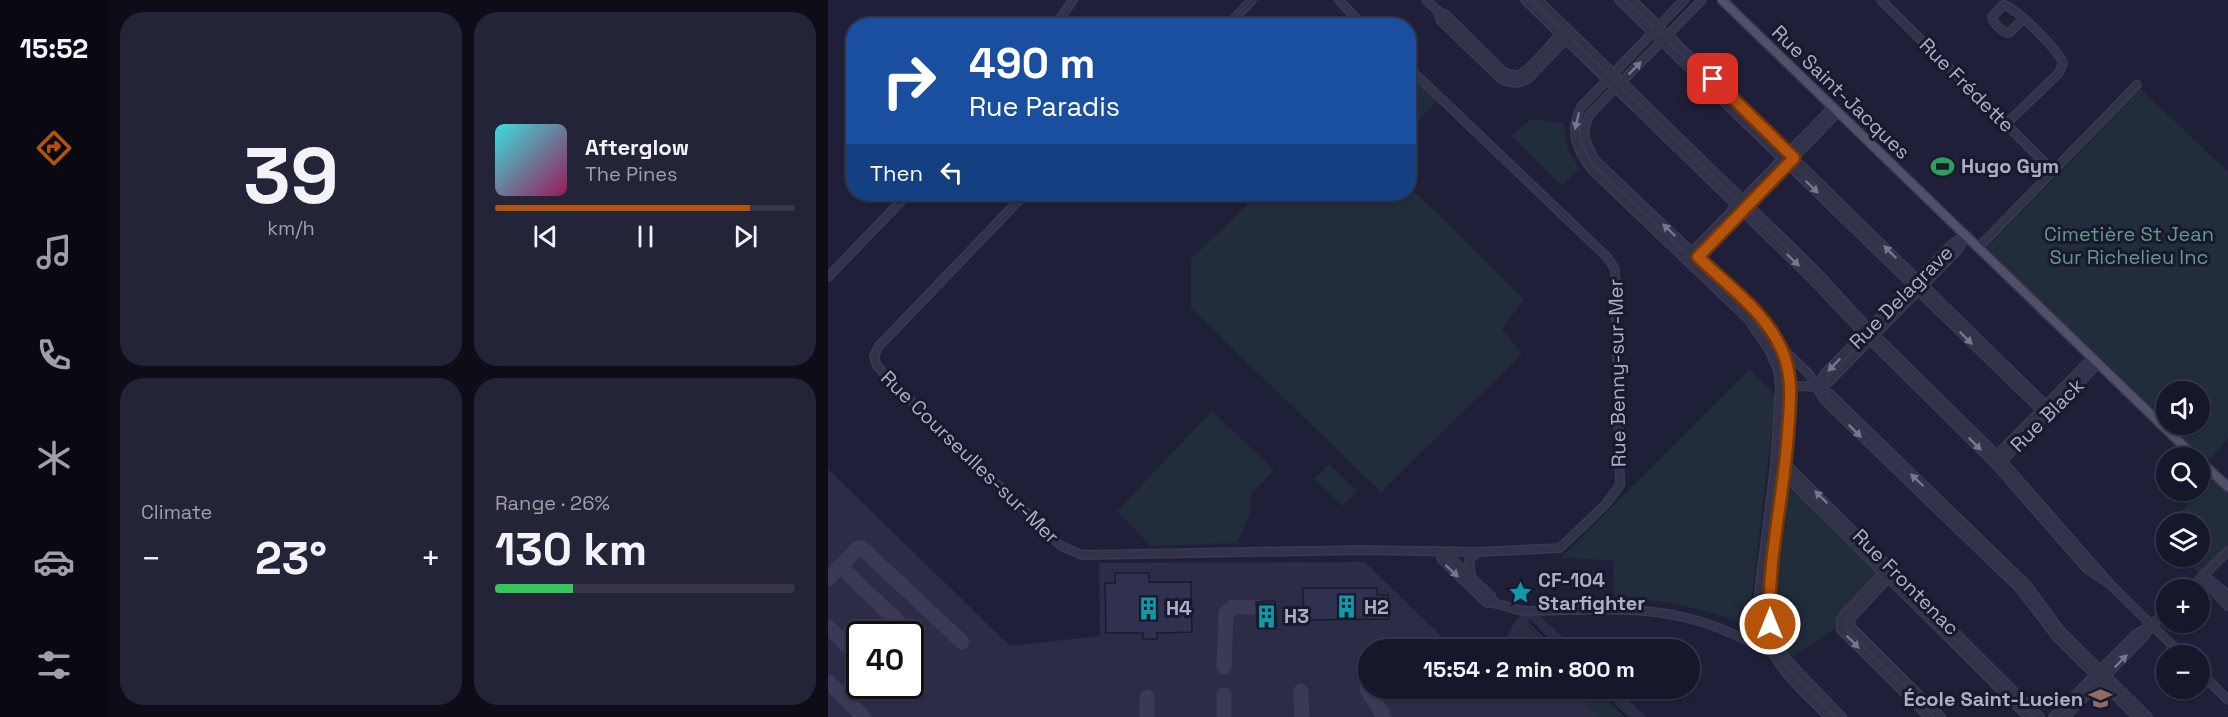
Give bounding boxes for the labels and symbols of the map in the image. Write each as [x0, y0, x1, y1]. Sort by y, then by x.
street label: Rue Saint-Jacques [1766, 19, 1916, 165]
street label: Rue Frédette [1914, 32, 2020, 138]
pin [1687, 53, 1738, 104]
one-way arrow [1628, 60, 1642, 75]
one-way arrow [1571, 112, 1581, 130]
sports icon: Hugo Gym [1930, 153, 1956, 179]
place label: Hugo Gym [1961, 153, 2059, 179]
one-way arrow [1804, 179, 1818, 193]
park label: Cimetière St Jean Sur Richelieu Inc [2044, 221, 2214, 270]
one-way arrow [1662, 223, 1676, 237]
street label: Rue Delagrave [1844, 240, 1958, 354]
one-way arrow [1883, 245, 1898, 259]
one-way arrow [1786, 253, 1800, 267]
street label: Rue Benny-sur-Mer [1602, 279, 1632, 467]
one-way arrow [1959, 330, 1973, 344]
one-way arrow [1827, 357, 1841, 372]
street label: Rue Courseulles-sur-Mer [875, 365, 1065, 549]
street label: Rue Black [2005, 372, 2090, 457]
one-way arrow [1848, 423, 1862, 437]
one-way arrow [1967, 436, 1981, 450]
one-way arrow [1911, 473, 1925, 487]
one-way arrow [1814, 491, 1828, 505]
street label: Rue Frontenac [1847, 523, 1965, 641]
one-way arrow [1445, 563, 1459, 577]
place label: CF-104 Starfighter [1538, 567, 1645, 616]
place icon: CF-104 Starfighter [1507, 579, 1533, 605]
position arrow [1738, 592, 1802, 656]
building icon: H2 [1333, 594, 1359, 620]
place label: H2 [1364, 594, 1389, 620]
building icon: H4 [1135, 595, 1161, 621]
place label: H4 [1166, 595, 1192, 621]
building icon: H3 [1253, 603, 1279, 629]
place label: H3 [1284, 603, 1309, 629]
speed limit sign: 40 [846, 621, 924, 699]
one-way arrow [1846, 635, 1860, 649]
one-way arrow [2114, 653, 2128, 668]
place label: École Saint-Lucien [1904, 686, 2083, 712]
school or university icon: École Saint-Lucien [2088, 686, 2114, 712]

